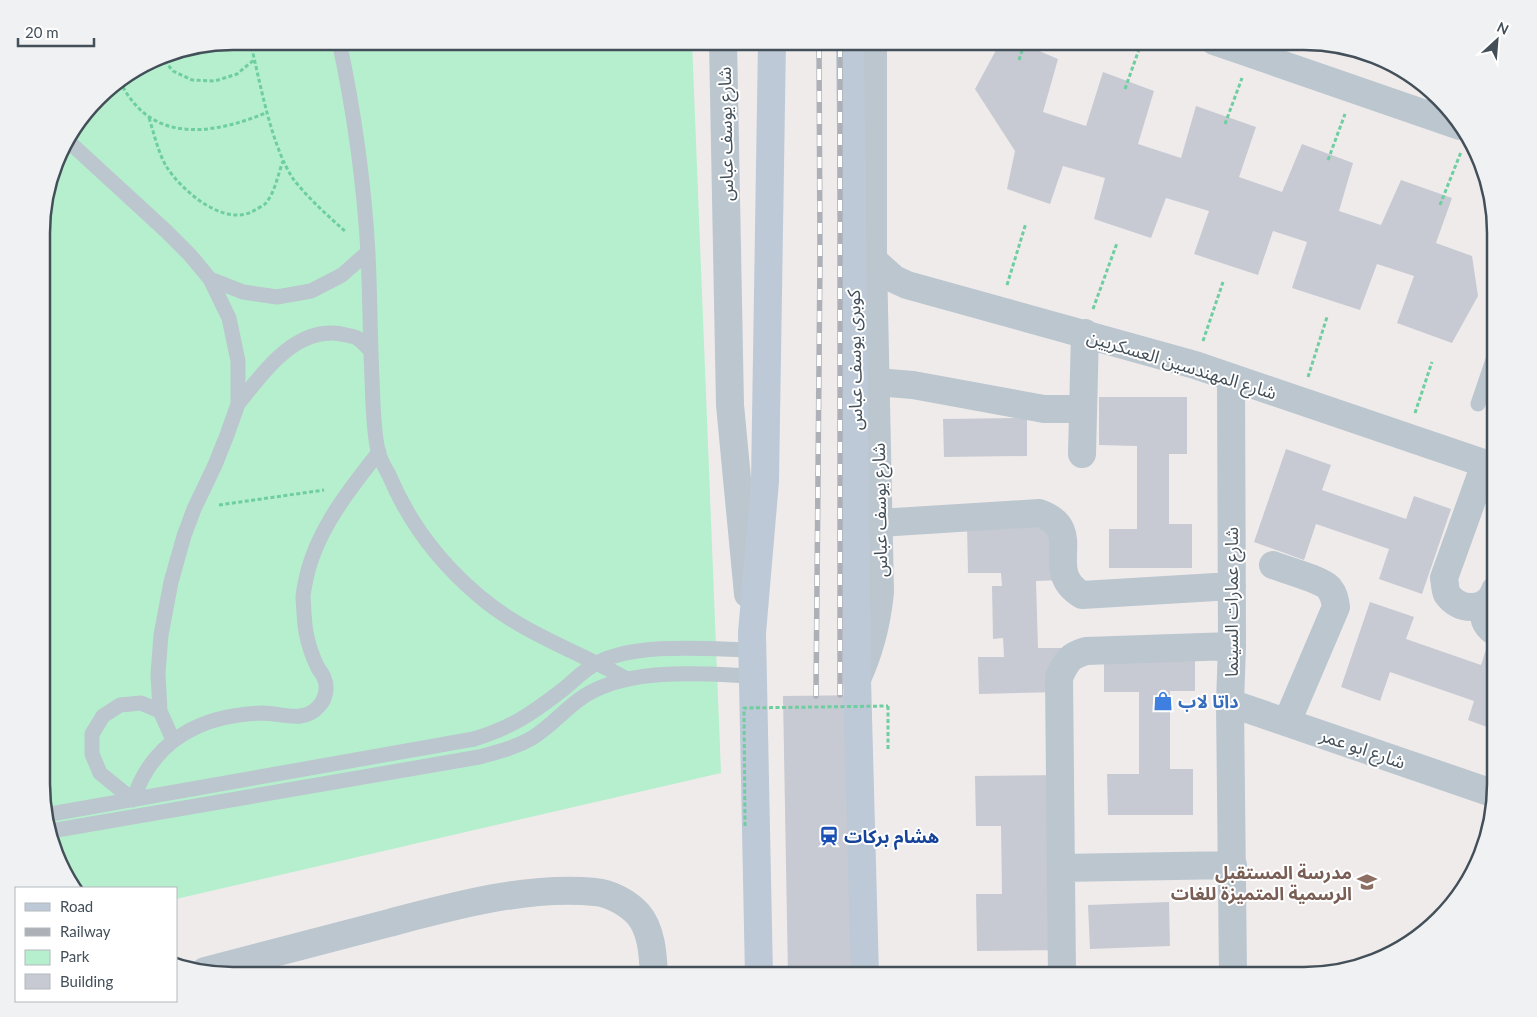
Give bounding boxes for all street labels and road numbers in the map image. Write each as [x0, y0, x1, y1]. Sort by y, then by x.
street label: شارع يوسف عباس [713, 67, 741, 201]
street label: كوبرى يوسف عباس [842, 289, 867, 431]
street label: شارع المهندسين العسكريين [1083, 325, 1279, 407]
street label: شارع يوسف عباس [867, 443, 895, 577]
street label: شارع عمارات السينما [1220, 527, 1246, 677]
street label: شارع ابو عمر [1315, 723, 1408, 777]

